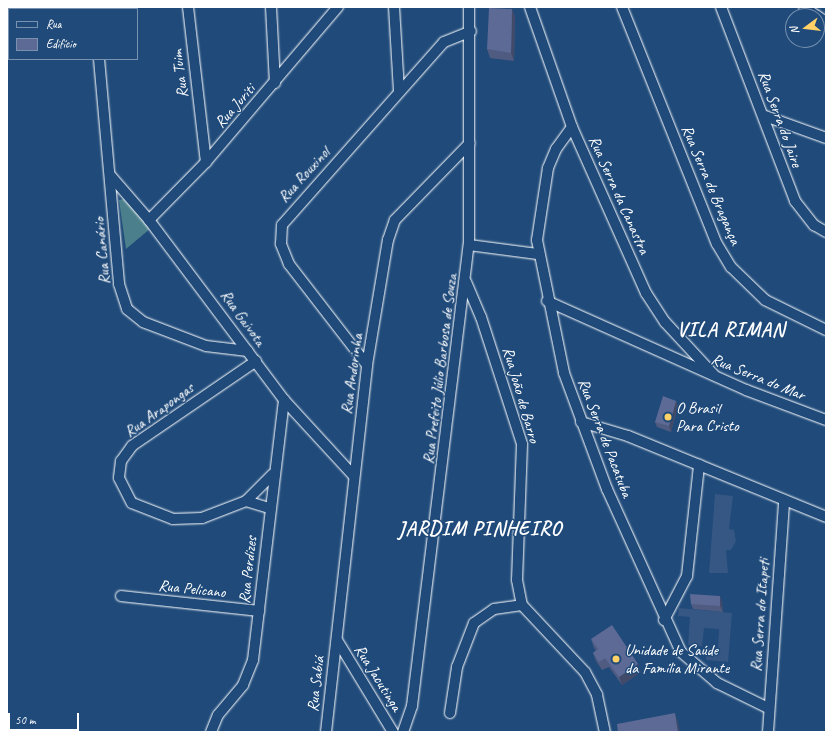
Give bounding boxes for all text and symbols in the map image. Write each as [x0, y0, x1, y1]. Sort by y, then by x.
legend [8, 8, 138, 60]
north arrow [785, 8, 825, 48]
text: Rua [46, 16, 61, 32]
text: N [787, 26, 802, 36]
text: Edifício [46, 36, 76, 52]
street label: Rua Tuim [168, 49, 192, 99]
street label: Rua Serra do Jaire [754, 69, 806, 169]
street label: Rua Juriti [211, 80, 259, 132]
street label: Rua Serra de Bragança [677, 123, 745, 247]
street label: Rua Serra da Canastra [584, 133, 654, 257]
street label: Rua Rouxinol [274, 143, 334, 207]
street label: Rua Canário [89, 217, 115, 285]
street label: Rua Prefeito Júlio Barbosa de Souza [419, 272, 461, 466]
street label: Rua Gaivota [216, 286, 270, 350]
district label: VILA RIMAN [678, 317, 784, 341]
street label: Rua Andorinha [337, 333, 367, 415]
street label: Rua João de Barro [498, 345, 544, 445]
street label: Rua Serra do Mar [709, 350, 807, 404]
street label: Rua Serra de Pacatuba [574, 376, 636, 500]
street label: Rua Arapongas [120, 378, 198, 442]
place label: O Brasil Para Cristo [676, 398, 739, 436]
marker: O Brasil Para Cristo [663, 412, 673, 422]
district label: JARDIM PINHEIRO [399, 516, 561, 540]
street label: Rua Perdizes [235, 536, 261, 604]
street label: Rua Serra do Itapeti [746, 558, 774, 672]
street label: Rua Pelicano [157, 576, 227, 602]
place label: Unidade de Saúde da Família Mirante [625, 640, 728, 678]
street label: Rua Jacutinga [350, 641, 406, 715]
marker: Unidade de Saúde da Família Mirante [610, 653, 622, 665]
street label: Rua Sabiá [303, 655, 329, 713]
scale bar [10, 705, 81, 731]
text: 50 m [15, 712, 35, 728]

